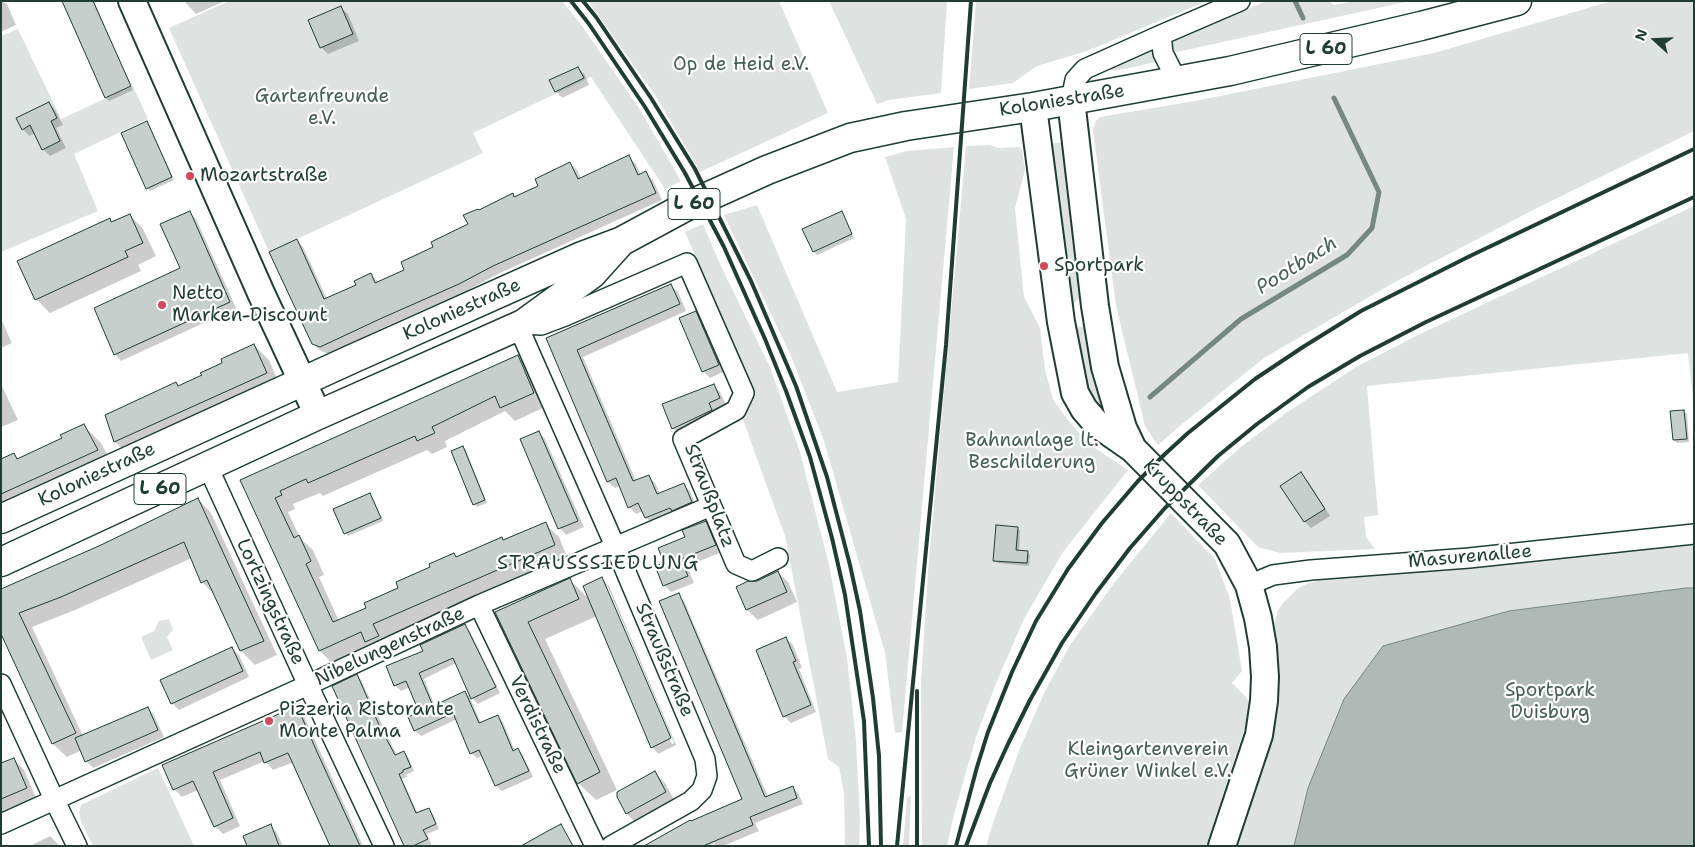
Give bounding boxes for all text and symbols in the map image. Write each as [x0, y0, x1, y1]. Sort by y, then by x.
north arrow [1630, 15, 1680, 65]
text: N [1631, 27, 1651, 43]
road number: L 60 [1300, 34, 1352, 64]
park label: Op de Heid e.V. [673, 54, 809, 76]
street label: Koloniestraße [998, 80, 1126, 122]
park label: Gartenfreunde e.V. [255, 86, 389, 130]
place label: Mozartstraße [200, 165, 328, 187]
marker: Mozartstraße [184, 170, 196, 182]
road number: L 60 [668, 188, 720, 220]
water label: Pootbach [1252, 232, 1342, 300]
place label: Sportpark [1054, 255, 1144, 277]
marker: Sportpark [1038, 260, 1050, 272]
street label: Koloniestraße [400, 274, 524, 346]
place label: Netto Marken-Discount [172, 283, 328, 327]
marker: Netto Marken-Discount [156, 299, 168, 311]
park label: Bahnanlage lt. Beschilderung [965, 430, 1099, 474]
street label: Koloniestraße [35, 438, 159, 512]
street label: Straußplatz [679, 441, 739, 551]
street label: Kruppstraße [1138, 455, 1232, 551]
road number: L 60 [134, 474, 186, 504]
street label: Lortzingstraße [231, 535, 309, 669]
street label: Masurenallee [1407, 540, 1533, 574]
district label: STRAUSSSIEDLUNG [495, 552, 701, 576]
street label: Straußstraße [630, 600, 698, 720]
street label: Nibelungenstraße [312, 602, 468, 692]
street label: Verdistraße [503, 672, 571, 778]
park label: Sportpark Duisburg [1505, 680, 1595, 724]
place label: Pizzeria Ristorante Monte Palma [279, 699, 454, 743]
marker: Pizzeria Ristorante Monte Palma [263, 715, 275, 727]
park label: Kleingartenverein Grüner Winkel e.V. [1064, 739, 1232, 783]

